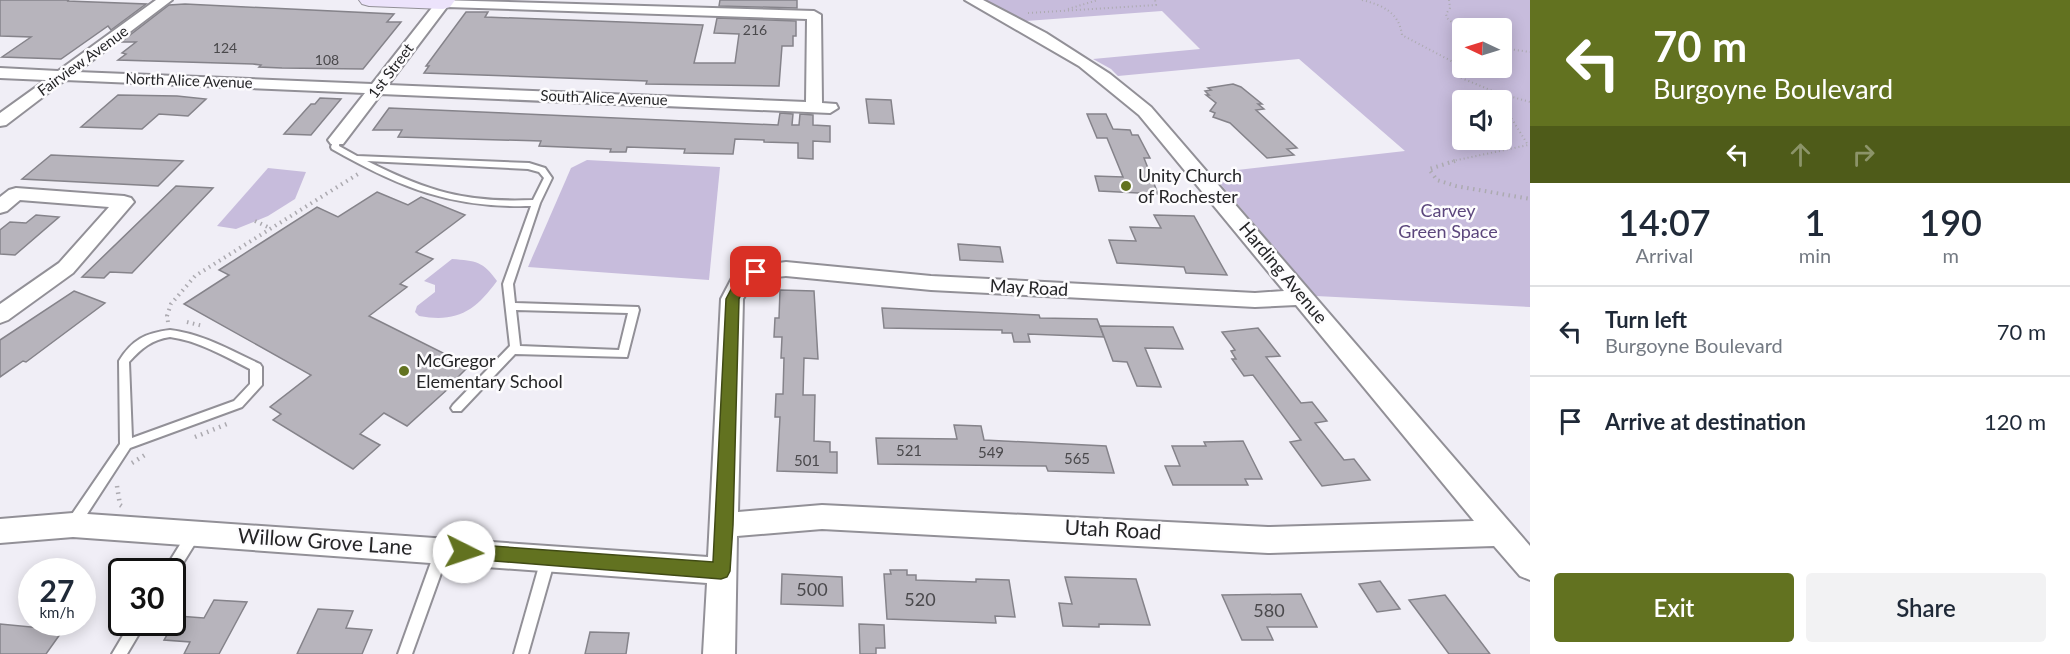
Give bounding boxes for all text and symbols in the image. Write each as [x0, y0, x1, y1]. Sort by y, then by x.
north arrow [1452, 18, 1512, 78]
map controls [1452, 18, 1512, 150]
street label: Fairview Avenue [34, 21, 131, 99]
house number: 216 [743, 21, 767, 38]
text: 70 m [1653, 21, 1747, 71]
icon: left [1554, 24, 1632, 102]
house number: 124 [213, 39, 237, 56]
street label: 1st Street [364, 39, 417, 101]
house number: 108 [315, 51, 339, 68]
street label: North Alice Avenue [125, 69, 253, 91]
text: Burgoyne Boulevard [1653, 72, 1893, 105]
street label: South Alice Avenue [540, 86, 668, 108]
button: sound [1452, 90, 1512, 150]
icon: left [1721, 138, 1754, 171]
icon: ahead [1784, 138, 1817, 171]
icon: right [1847, 138, 1880, 171]
place label: Unity Church of Rochester [1138, 164, 1242, 207]
marker: Unity Church of Rochester [1119, 179, 1133, 193]
park label: Carvey Green Space [1398, 199, 1498, 242]
text: 14:07 [1618, 200, 1711, 244]
text: 1 [1805, 200, 1825, 244]
text: 190 [1919, 200, 1982, 244]
street label: Harding Avenue [1235, 217, 1333, 328]
text: Arrival [1636, 243, 1693, 267]
text: min [1799, 243, 1831, 267]
text: m [1942, 243, 1959, 267]
pin [730, 246, 781, 297]
icon: arrive [739, 255, 772, 288]
street label: May Road [989, 274, 1069, 300]
text: Turn left [1605, 306, 1687, 333]
icon: left [1554, 315, 1587, 348]
text: 70 m [1997, 318, 2046, 345]
text: Burgoyne Boulevard [1605, 333, 1783, 357]
place label: McGregor Elementary School [416, 349, 563, 392]
marker: McGregor Elementary School [397, 364, 411, 378]
icon: arrive [1554, 405, 1587, 438]
text: Arrive at destination [1605, 408, 1806, 435]
text: 120 m [1984, 408, 2046, 435]
house number: 521 [896, 441, 922, 459]
house number: 549 [978, 443, 1004, 461]
house number: 565 [1064, 449, 1090, 467]
house number: 501 [794, 451, 820, 469]
street label: Utah Road [1064, 513, 1162, 544]
position arrow [432, 520, 496, 584]
street label: Willow Grove Lane [237, 522, 413, 559]
speed limit sign: 30 [108, 558, 186, 636]
text: 27 [40, 572, 74, 608]
button: Exit [1554, 573, 1794, 642]
button: Share [1806, 573, 2046, 642]
house number: 500 [796, 578, 828, 600]
house number: 520 [904, 588, 936, 610]
house number: 580 [1253, 599, 1285, 621]
text: km/h [39, 603, 75, 621]

